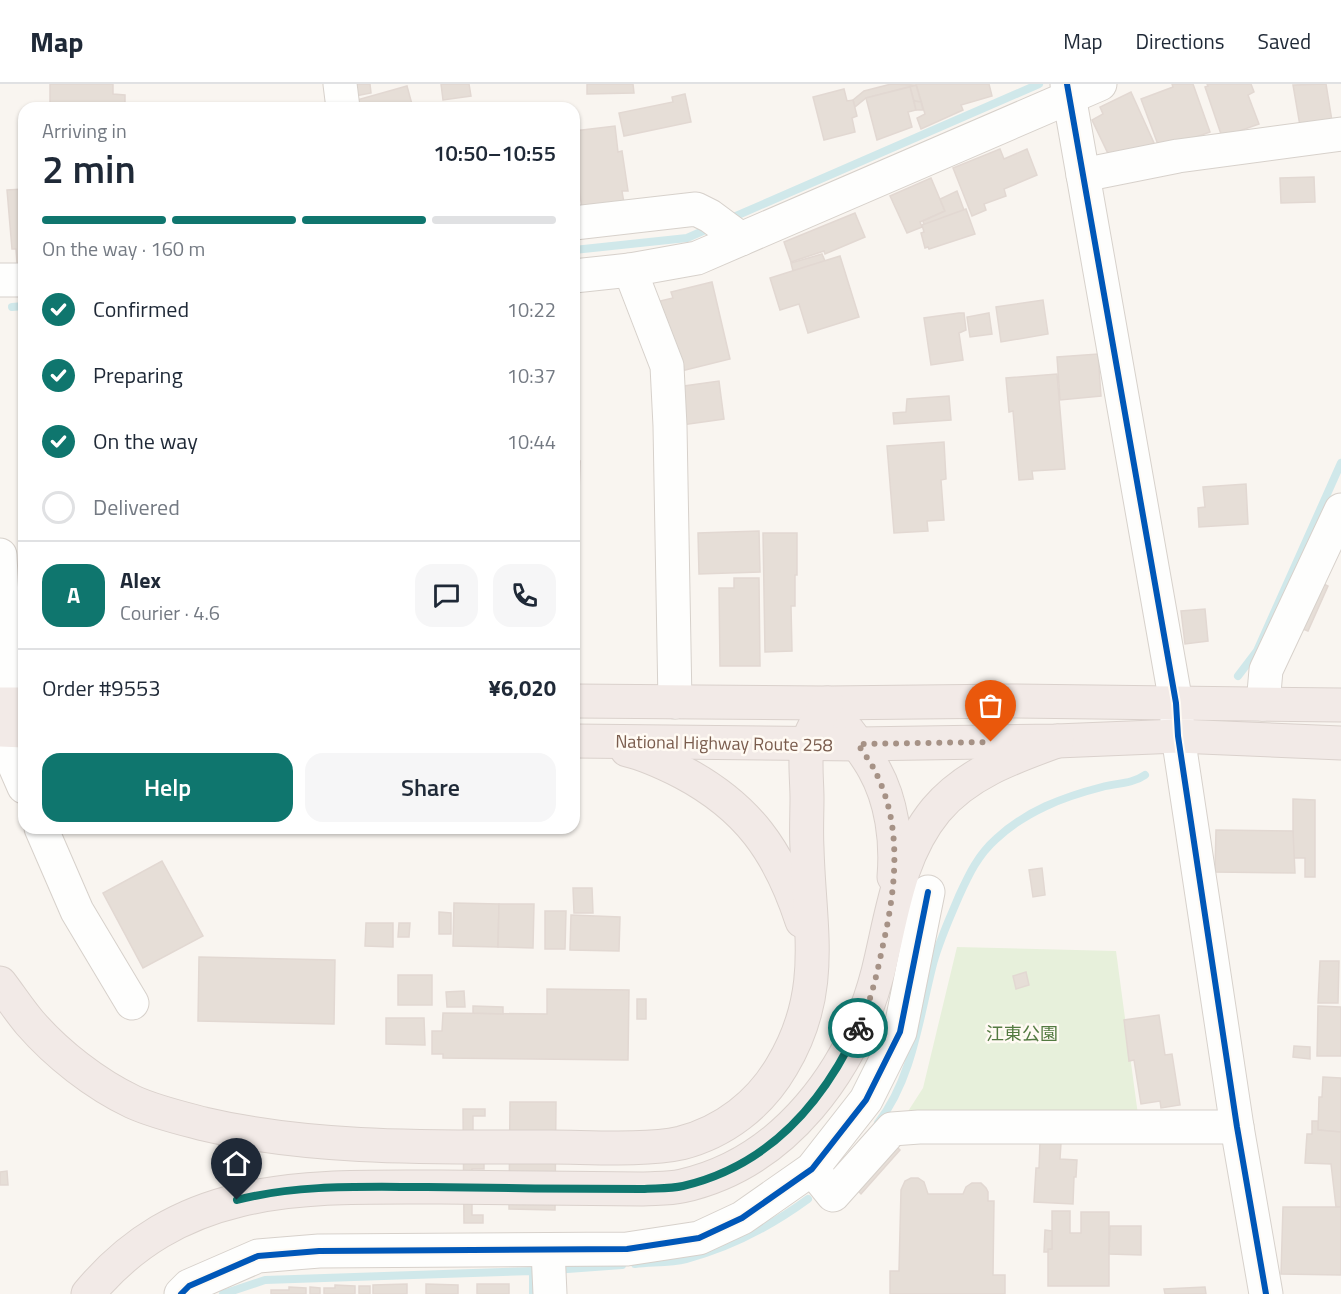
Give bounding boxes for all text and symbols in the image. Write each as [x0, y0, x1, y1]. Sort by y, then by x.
text: Map [30, 20, 84, 63]
text: Map [1063, 25, 1103, 57]
text: Directions [1136, 25, 1225, 57]
text: Saved [1258, 25, 1311, 57]
text: Arriving in [42, 115, 127, 146]
text: 10:50–10:55 [433, 136, 556, 170]
text: 2 min [42, 139, 136, 198]
text: On the way · 160 m [42, 233, 205, 264]
text: Confirmed [93, 292, 189, 326]
icon: check [42, 293, 75, 326]
text: 10:22 [507, 294, 556, 325]
text: Preparing [93, 358, 183, 392]
icon: check [42, 359, 75, 392]
text: 10:37 [507, 360, 556, 391]
text: On the way [93, 424, 198, 458]
icon: check [42, 425, 75, 458]
text: 10:44 [507, 426, 556, 457]
text: Delivered [93, 490, 180, 524]
text: Alex [120, 563, 161, 597]
button: chat [415, 564, 478, 627]
button: phone [493, 564, 556, 627]
text: A [67, 578, 80, 612]
text: Courier · 4.6 [120, 597, 220, 628]
text: Order #9553 [42, 671, 161, 705]
text: ¥6,020 [489, 671, 556, 705]
pin [965, 680, 1016, 742]
icon: bag [974, 689, 1007, 722]
street label: National Highway Route 258 [615, 728, 833, 758]
button: Help [42, 753, 293, 822]
button: Share [305, 753, 556, 822]
courier [828, 998, 888, 1058]
icon: bike [842, 1012, 875, 1045]
park label: 江東公園 [986, 1020, 1058, 1047]
pin [211, 1138, 262, 1200]
icon: home [220, 1147, 253, 1180]

